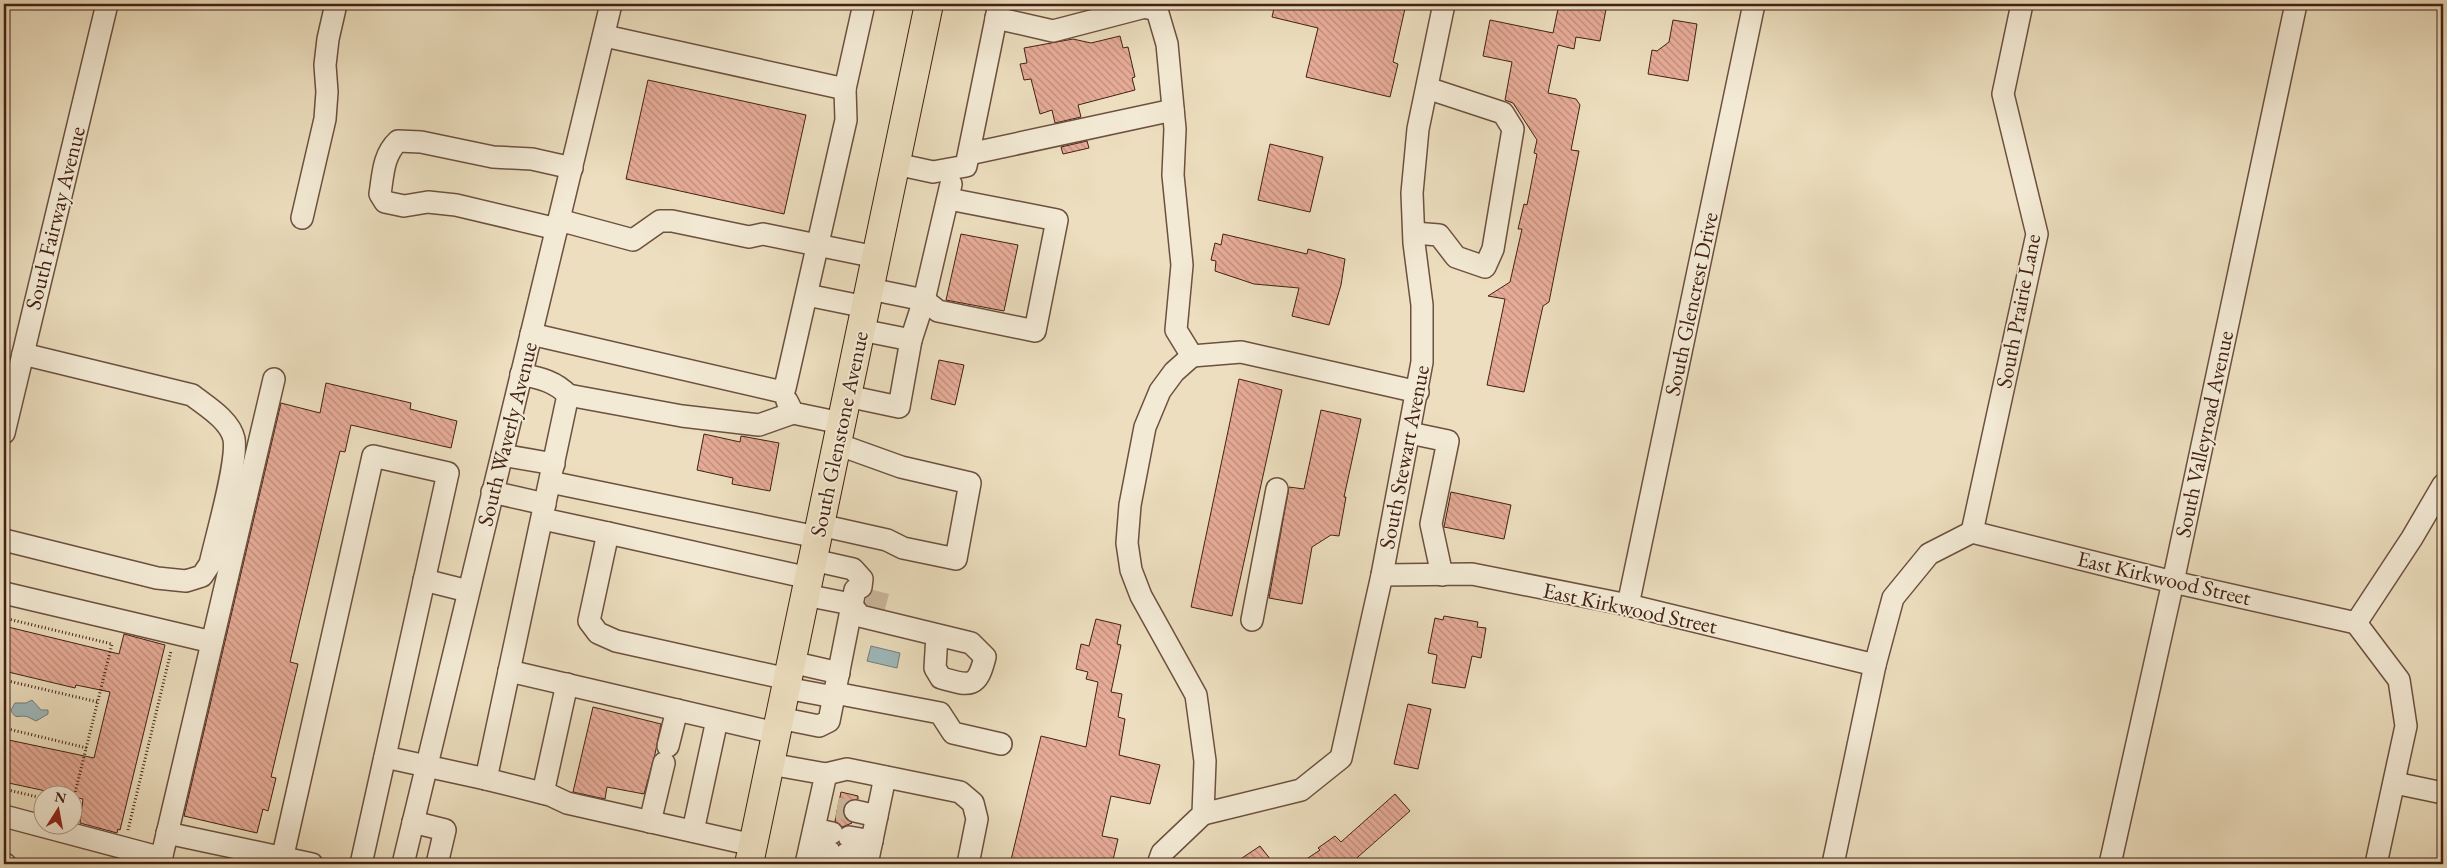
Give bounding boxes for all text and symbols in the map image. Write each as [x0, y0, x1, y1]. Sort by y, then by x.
street label: South Fairway Avenue [18, 123, 92, 313]
street label: South Glencrest Drive [1657, 209, 1725, 398]
street label: South Prairie Lane [1989, 231, 2047, 391]
street label: South Glenstone Avenue [803, 328, 875, 539]
street label: South Valleyroad Avenue [2168, 328, 2240, 540]
street label: South Waverly Avenue [470, 338, 544, 529]
street label: South Stewart Avenue [1372, 362, 1436, 551]
street label: East Kirkwood Street [2074, 544, 2254, 612]
street label: East Kirkwood Street [1540, 575, 1720, 641]
north arrow [32, 786, 82, 836]
text: N [53, 787, 68, 807]

